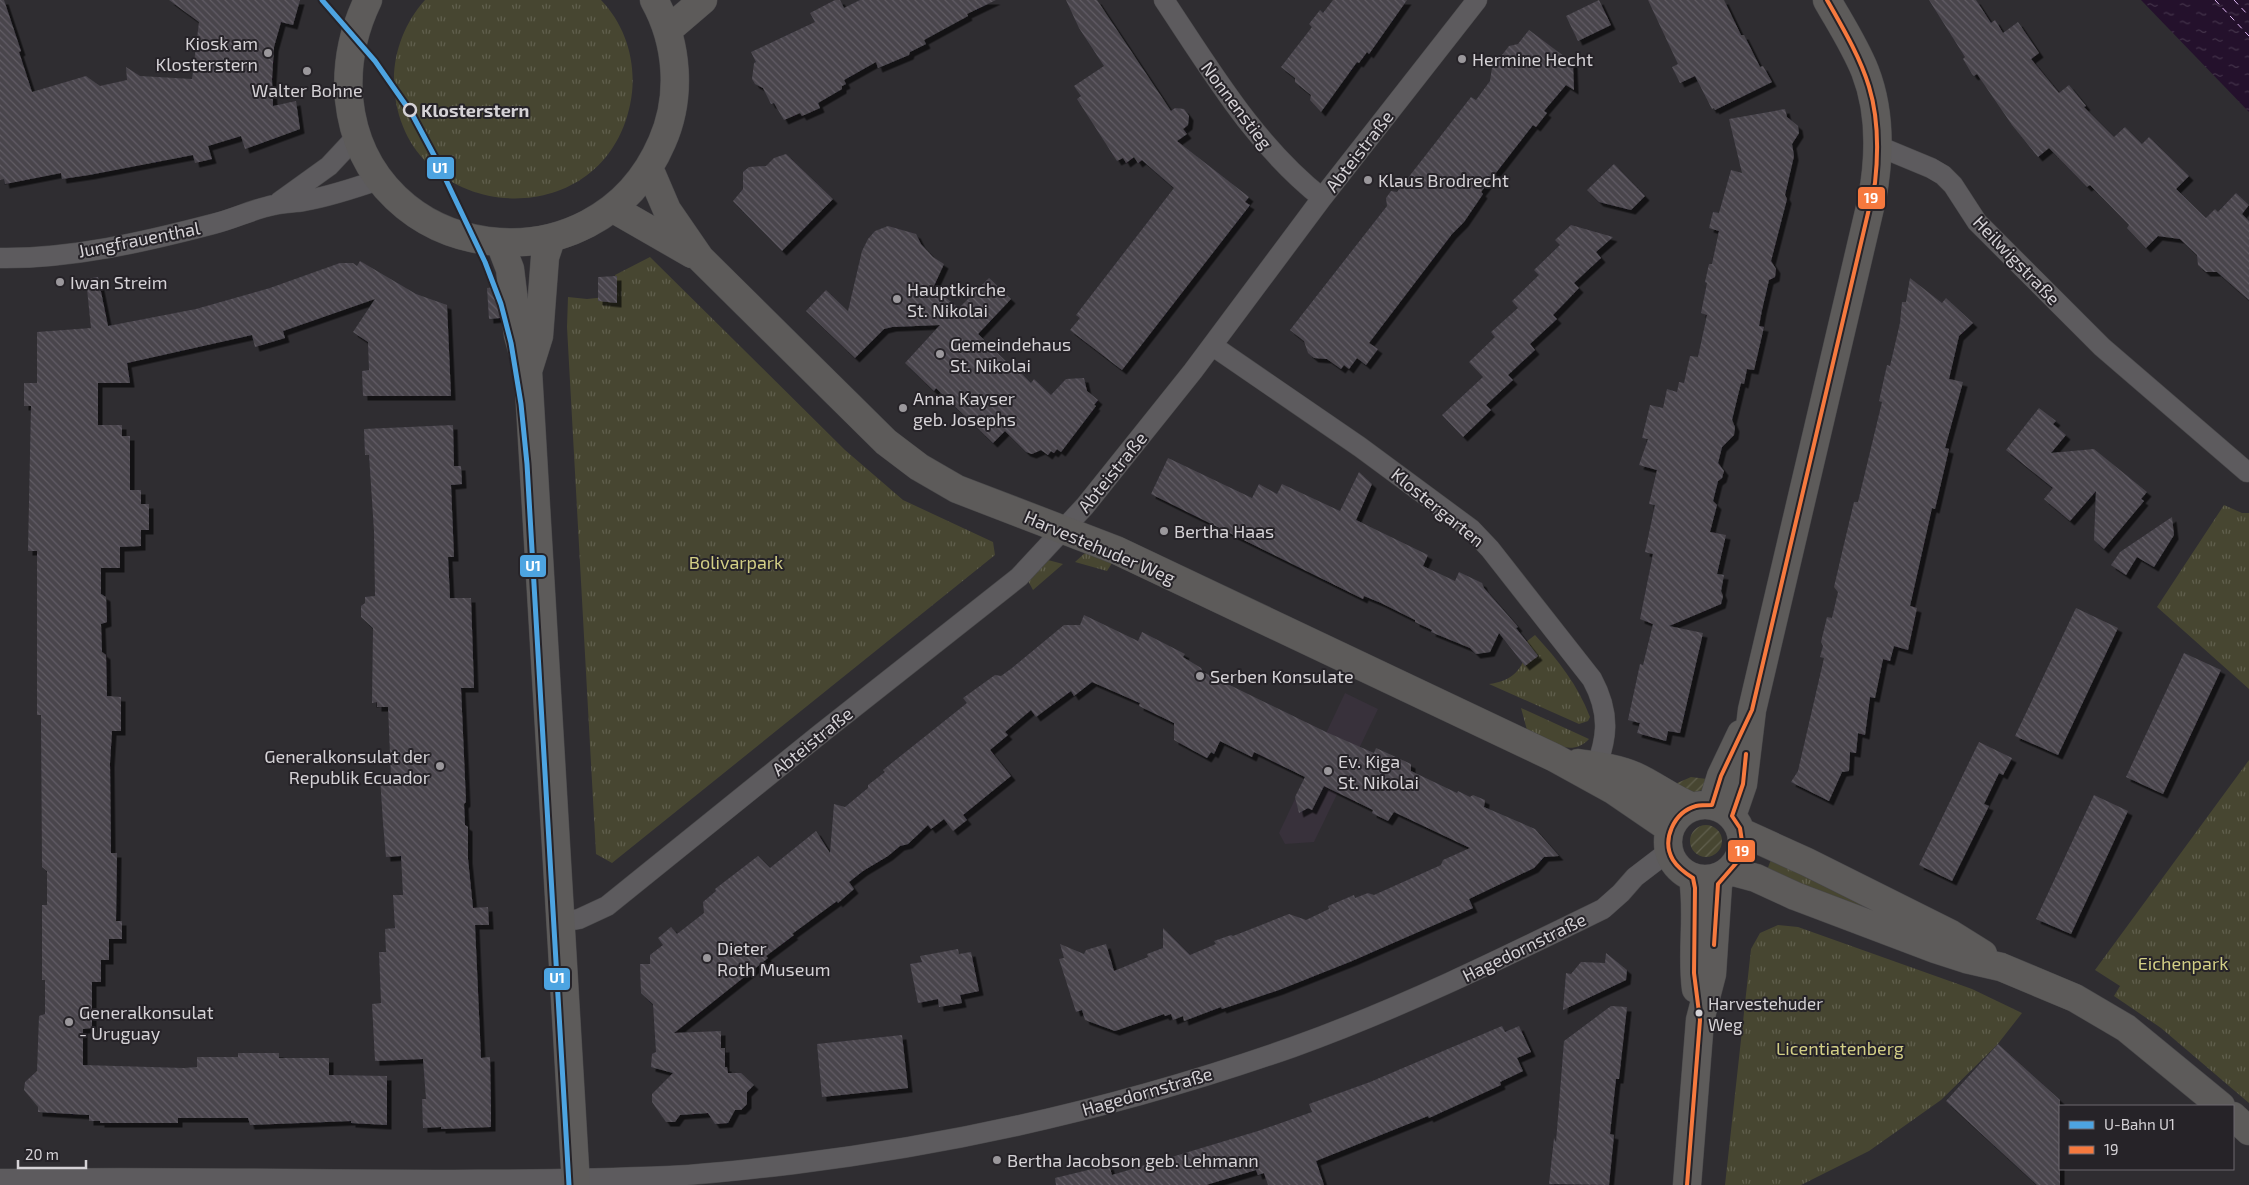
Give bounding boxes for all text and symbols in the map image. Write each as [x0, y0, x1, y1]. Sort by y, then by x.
place label: Kiosk am Klosterstern [156, 32, 258, 75]
marker: Kiosk am Klosterstern [262, 47, 274, 59]
place label: Hermine Hecht [1472, 48, 1593, 70]
marker: Hermine Hecht [1456, 53, 1468, 65]
street label: Nonnenstieg [1197, 57, 1277, 153]
marker: Walter Bohne [301, 65, 313, 77]
place label: Walter Bohne [251, 79, 363, 101]
place label: Klosterstern [421, 99, 529, 121]
marker: Klosterstern [403, 103, 417, 117]
street label: Abteistraße [1320, 106, 1398, 196]
line badge: U1 [426, 156, 455, 180]
text: U1 [432, 159, 448, 176]
place label: Klaus Brodrecht [1378, 169, 1509, 191]
marker: Klaus Brodrecht [1362, 174, 1374, 186]
line badge: 19 [1857, 186, 1886, 210]
text: 19 [1864, 189, 1878, 206]
street label: Heilwigstraße [1969, 211, 2065, 309]
street label: Jungfrauenthal [76, 216, 202, 262]
place label: Iwan Streim [70, 271, 168, 293]
marker: Iwan Streim [54, 276, 66, 288]
place label: Hauptkirche St. Nikolai [907, 278, 1006, 321]
marker: Hauptkirche St. Nikolai [891, 293, 903, 305]
place label: Gemeindehaus St. Nikolai [950, 333, 1071, 376]
marker: Gemeindehaus St. Nikolai [934, 348, 946, 360]
place label: Anna Kayser geb. Josephs [913, 387, 1016, 430]
marker: Anna Kayser geb. Josephs [897, 402, 909, 414]
street label: Abteistraße [1073, 427, 1151, 517]
street label: Klostergarten [1387, 463, 1489, 551]
street label: Harvestehuder Weg [1021, 505, 1179, 589]
place label: Bertha Haas [1174, 520, 1274, 542]
marker: Bertha Haas [1158, 525, 1170, 537]
park label: Bolivarpark [689, 551, 783, 573]
line badge: U1 [519, 554, 547, 578]
text: U1 [525, 557, 541, 574]
place label: Serben Konsulate [1210, 665, 1354, 687]
marker: Serben Konsulate [1194, 670, 1206, 682]
street label: Abteistraße [767, 702, 857, 780]
place label: Generalkonsulat der Republik Ecuador [264, 745, 430, 788]
place label: Ev. Kiga St. Nikolai [1338, 750, 1419, 793]
marker: Generalkonsulat der Republik Ecuador [434, 760, 446, 772]
marker: Ev. Kiga St. Nikolai [1322, 765, 1334, 777]
line badge: 19 [1727, 839, 1756, 863]
text: 19 [1735, 842, 1749, 859]
street label: Hagedornstraße [1459, 908, 1589, 986]
place label: Dieter Roth Museum [717, 937, 830, 980]
marker: Dieter Roth Museum [701, 952, 713, 964]
park label: Eichenpark [2138, 952, 2228, 974]
line badge: U1 [543, 967, 571, 991]
text: U1 [549, 969, 565, 986]
place label: Harvestehuder Weg [1708, 993, 1823, 1035]
place label: Generalkonsulat - Uruguay [79, 1001, 214, 1044]
marker: Harvestehuder Weg [1694, 1008, 1704, 1018]
marker: Generalkonsulat - Uruguay [63, 1016, 75, 1028]
park label: Licentiatenberg [1776, 1037, 1904, 1059]
street label: Hagedornstraße [1079, 1062, 1215, 1120]
legend [2059, 1105, 2234, 1170]
text: U-Bahn U1 [2104, 1115, 2175, 1133]
scale bar [18, 1138, 85, 1170]
text: 19 [2104, 1140, 2119, 1158]
text: 20 m [25, 1145, 59, 1163]
place label: Bertha Jacobson geb. Lehmann [1007, 1149, 1259, 1171]
marker: Bertha Jacobson geb. Lehmann [991, 1154, 1003, 1166]

